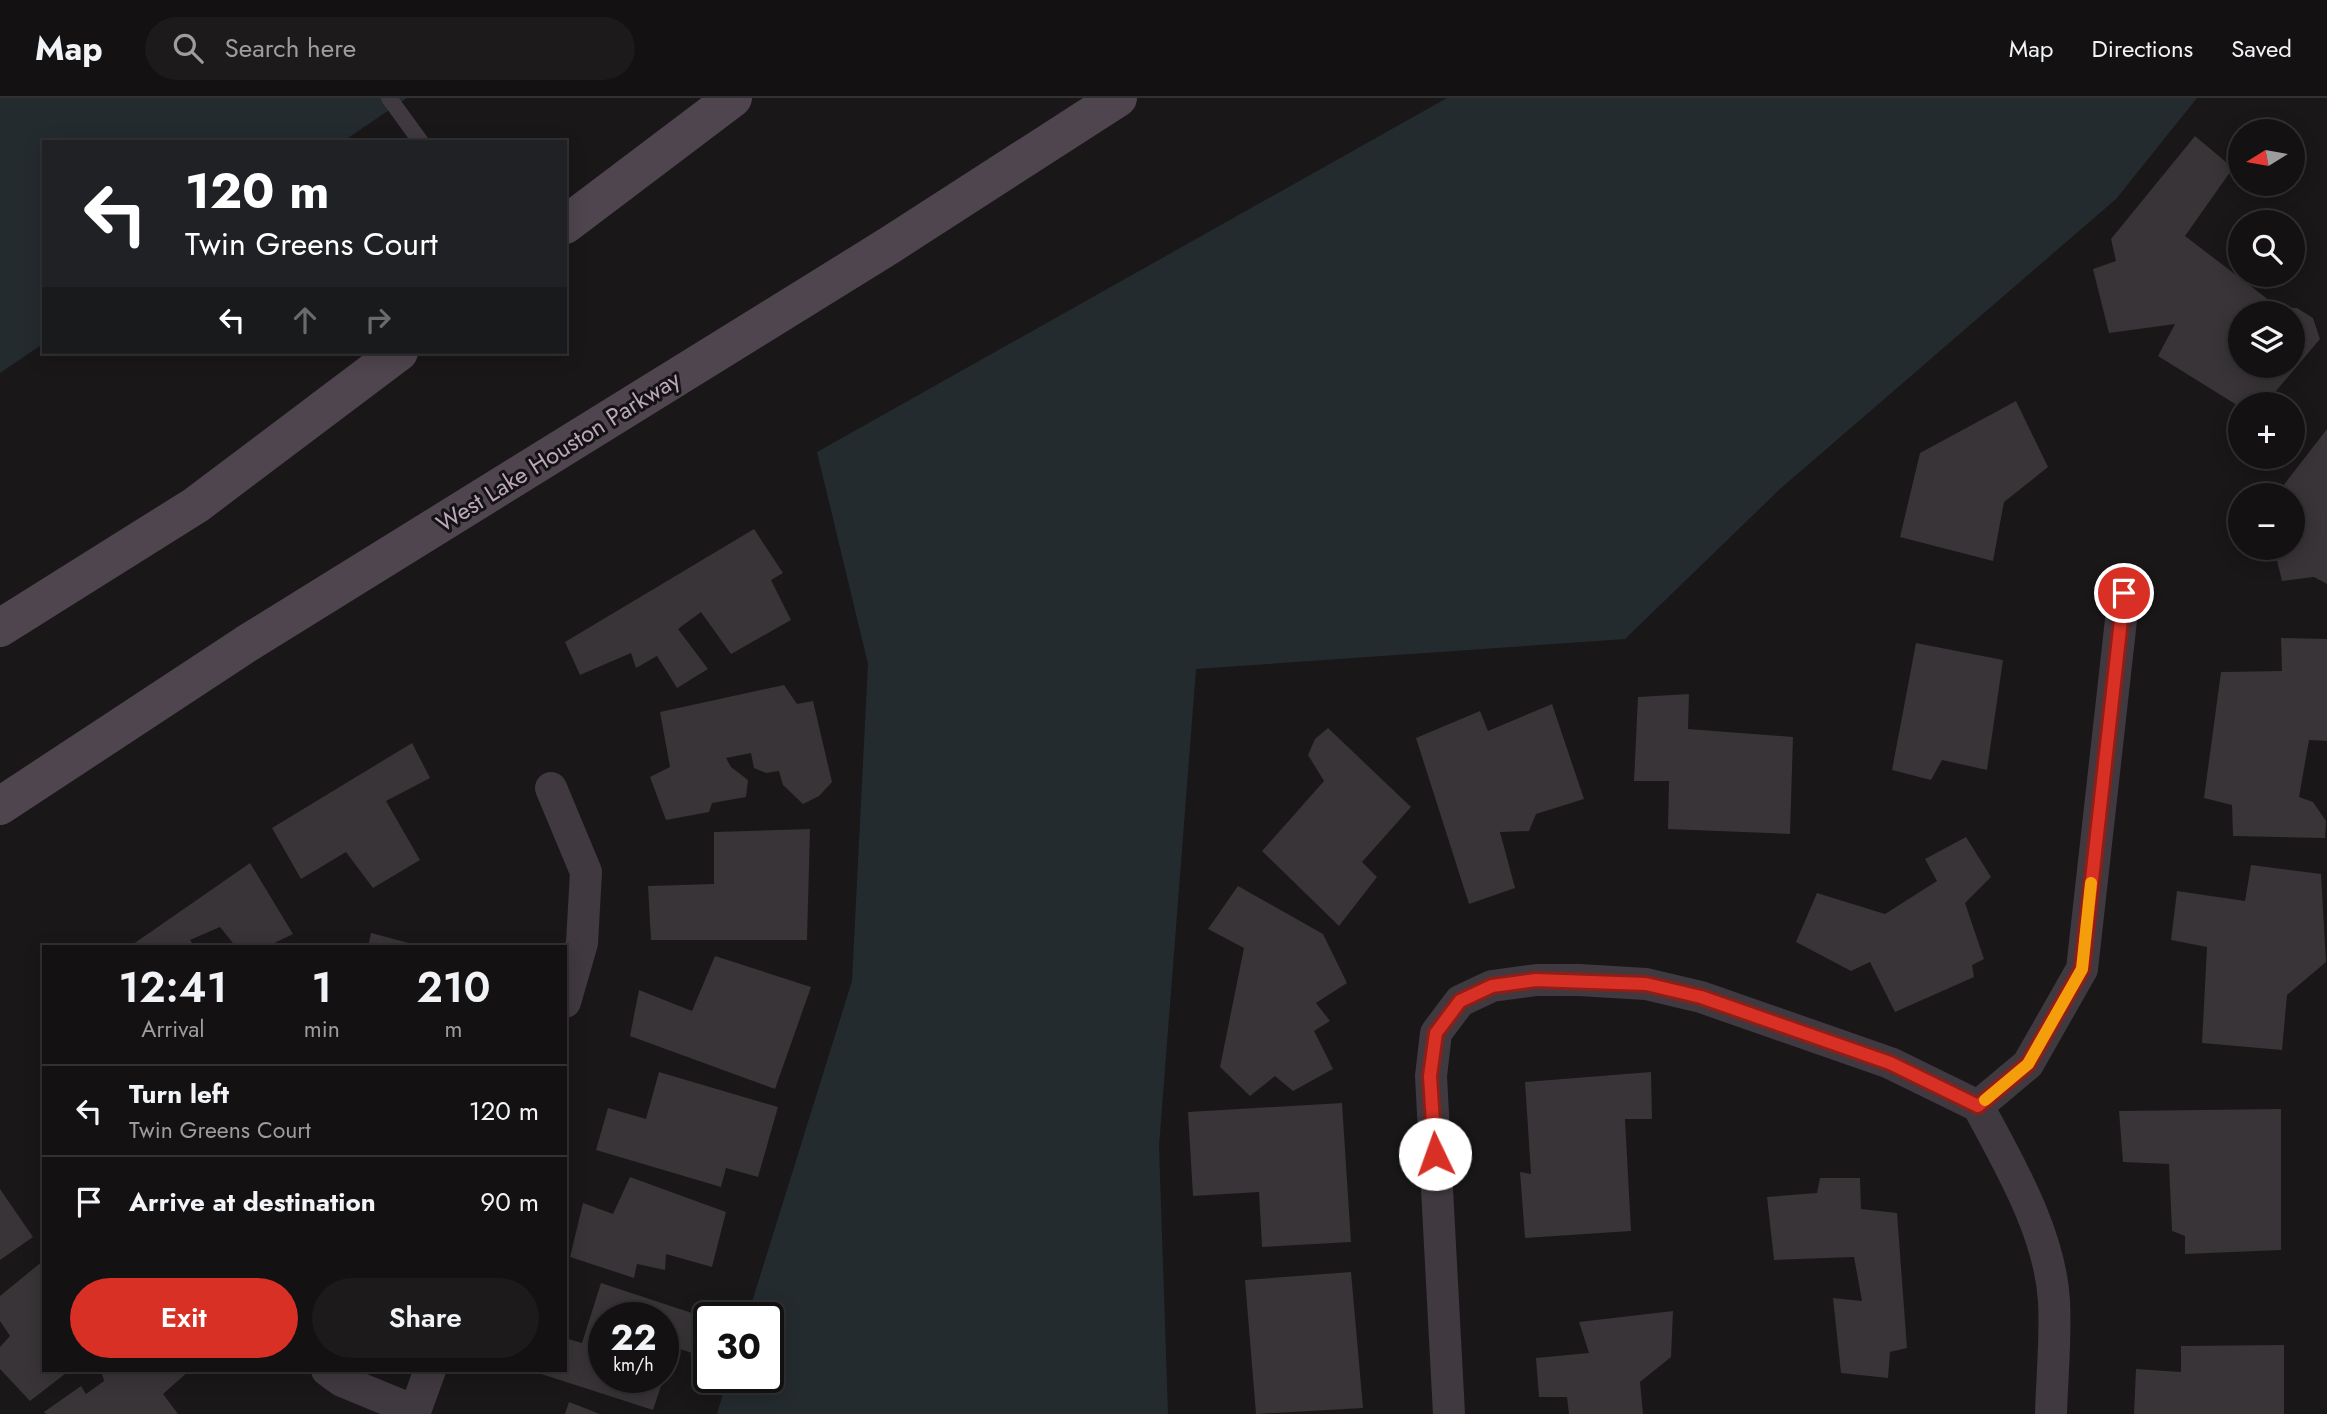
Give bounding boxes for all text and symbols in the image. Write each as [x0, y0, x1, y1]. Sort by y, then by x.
search box [145, 17, 635, 80]
text: Map [35, 25, 103, 72]
icon: search [169, 29, 207, 67]
text: Search here [225, 29, 356, 67]
text: Map [2009, 31, 2054, 66]
text: Directions [2092, 31, 2193, 66]
text: Saved [2231, 31, 2292, 66]
north arrow [2228, 119, 2305, 196]
map controls [2228, 119, 2305, 560]
text: 120 m [185, 156, 329, 226]
icon: left [70, 168, 161, 259]
button: search [2228, 210, 2305, 287]
text: Twin Greens Court [185, 221, 438, 267]
icon: left [213, 301, 251, 339]
icon: ahead [286, 301, 324, 339]
icon: right [359, 301, 397, 339]
button: layers [2228, 301, 2305, 378]
street label: West Lake Houston Parkway [429, 361, 687, 540]
button: + [2228, 392, 2305, 469]
button: − [2228, 483, 2305, 560]
pin [2094, 563, 2154, 623]
icon: arrive [2105, 574, 2143, 612]
text: 12:41 [119, 957, 227, 1018]
text: 1 [312, 957, 332, 1018]
text: 210 [416, 957, 490, 1018]
text: Arrival [141, 1012, 205, 1046]
text: min [304, 1012, 340, 1046]
text: m [444, 1012, 462, 1046]
text: Turn left [129, 1075, 229, 1113]
icon: left [70, 1092, 108, 1130]
text: 120 m [469, 1092, 539, 1130]
text: Twin Greens Court [129, 1113, 311, 1147]
position arrow [1398, 1117, 1472, 1191]
icon: arrive [70, 1183, 108, 1221]
text: Arrive at destination [129, 1183, 376, 1221]
text: 90 m [480, 1183, 539, 1221]
button: Exit [70, 1278, 298, 1358]
button: Share [312, 1278, 539, 1358]
speed limit sign: 30 [693, 1302, 784, 1393]
text: 22 [611, 1313, 656, 1363]
text: km/h [613, 1352, 654, 1378]

